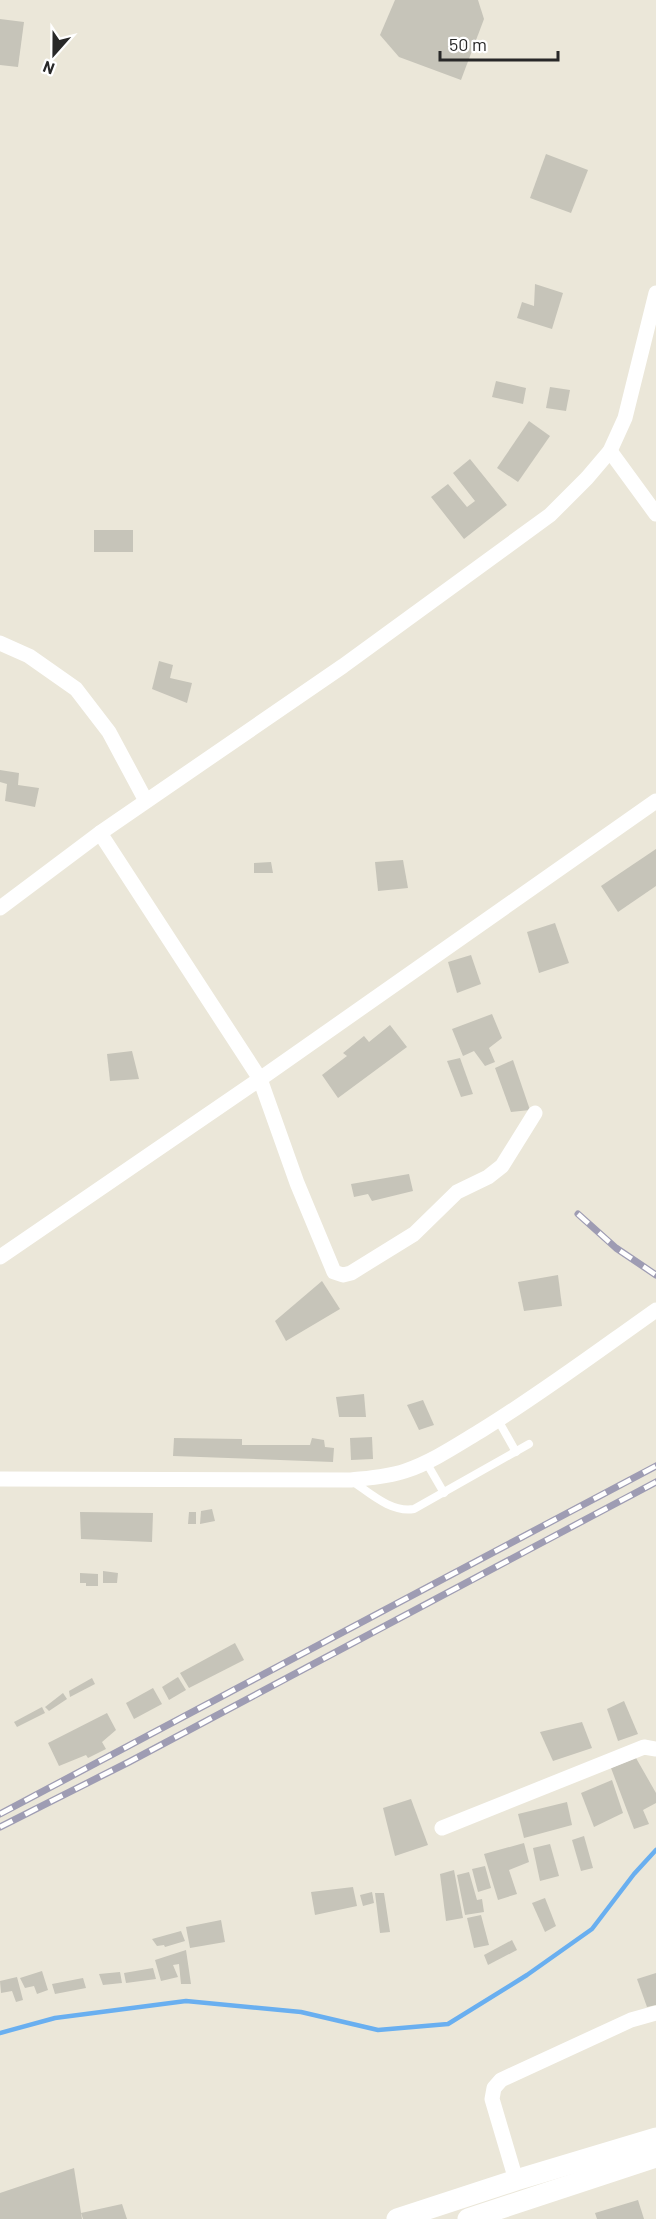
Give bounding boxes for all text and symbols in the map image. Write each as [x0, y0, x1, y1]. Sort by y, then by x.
north arrow [24, 24, 84, 84]
scale bar [440, 24, 558, 62]
text: 50 m [449, 33, 487, 55]
text: N [40, 58, 57, 79]

